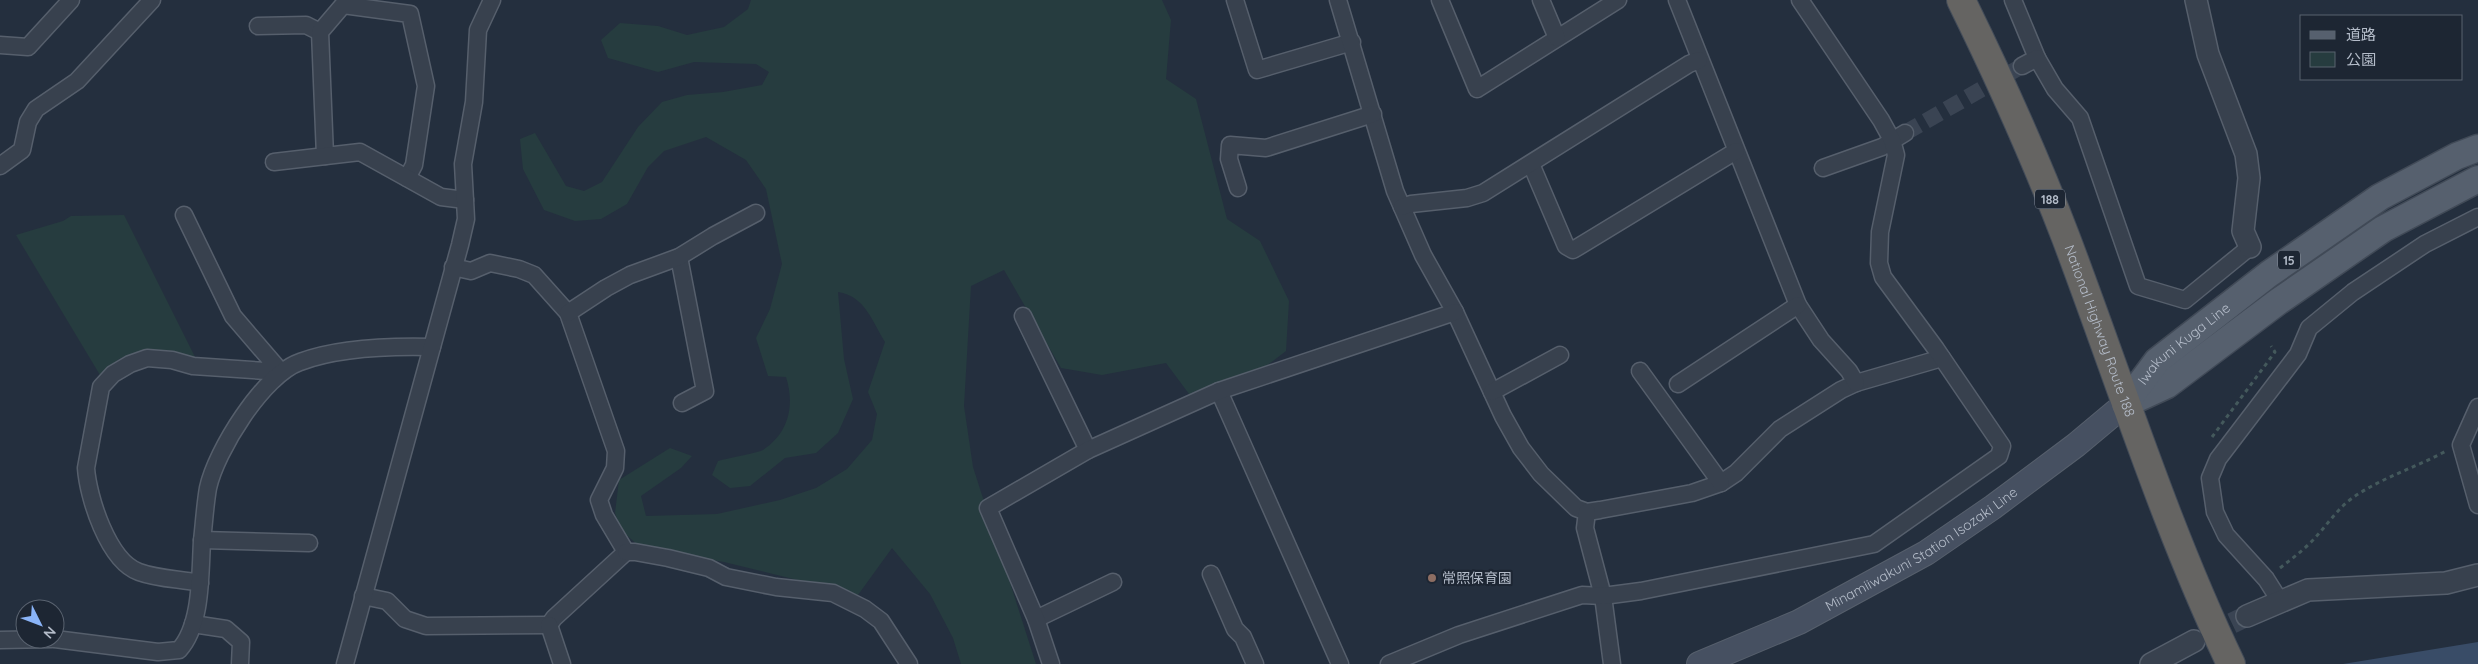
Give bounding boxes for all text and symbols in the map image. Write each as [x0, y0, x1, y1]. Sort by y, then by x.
legend [2300, 15, 2463, 80]
text: 道路 [2346, 25, 2376, 44]
text: 公園 [2346, 50, 2376, 69]
road number: 188 [2035, 190, 2065, 208]
street label: National Highway Route 188 [2060, 242, 2139, 419]
road number: 15 [2278, 250, 2300, 270]
street label: Iwakuni Kuga Line [2133, 299, 2234, 388]
street label: Minamiiwakuni Station Isozaki Line [1822, 483, 2021, 615]
place label: 常照保育園 [1442, 569, 1512, 587]
marker: 常照保育園 [1426, 572, 1438, 584]
north arrow [15, 599, 65, 649]
text: N [40, 623, 60, 643]

